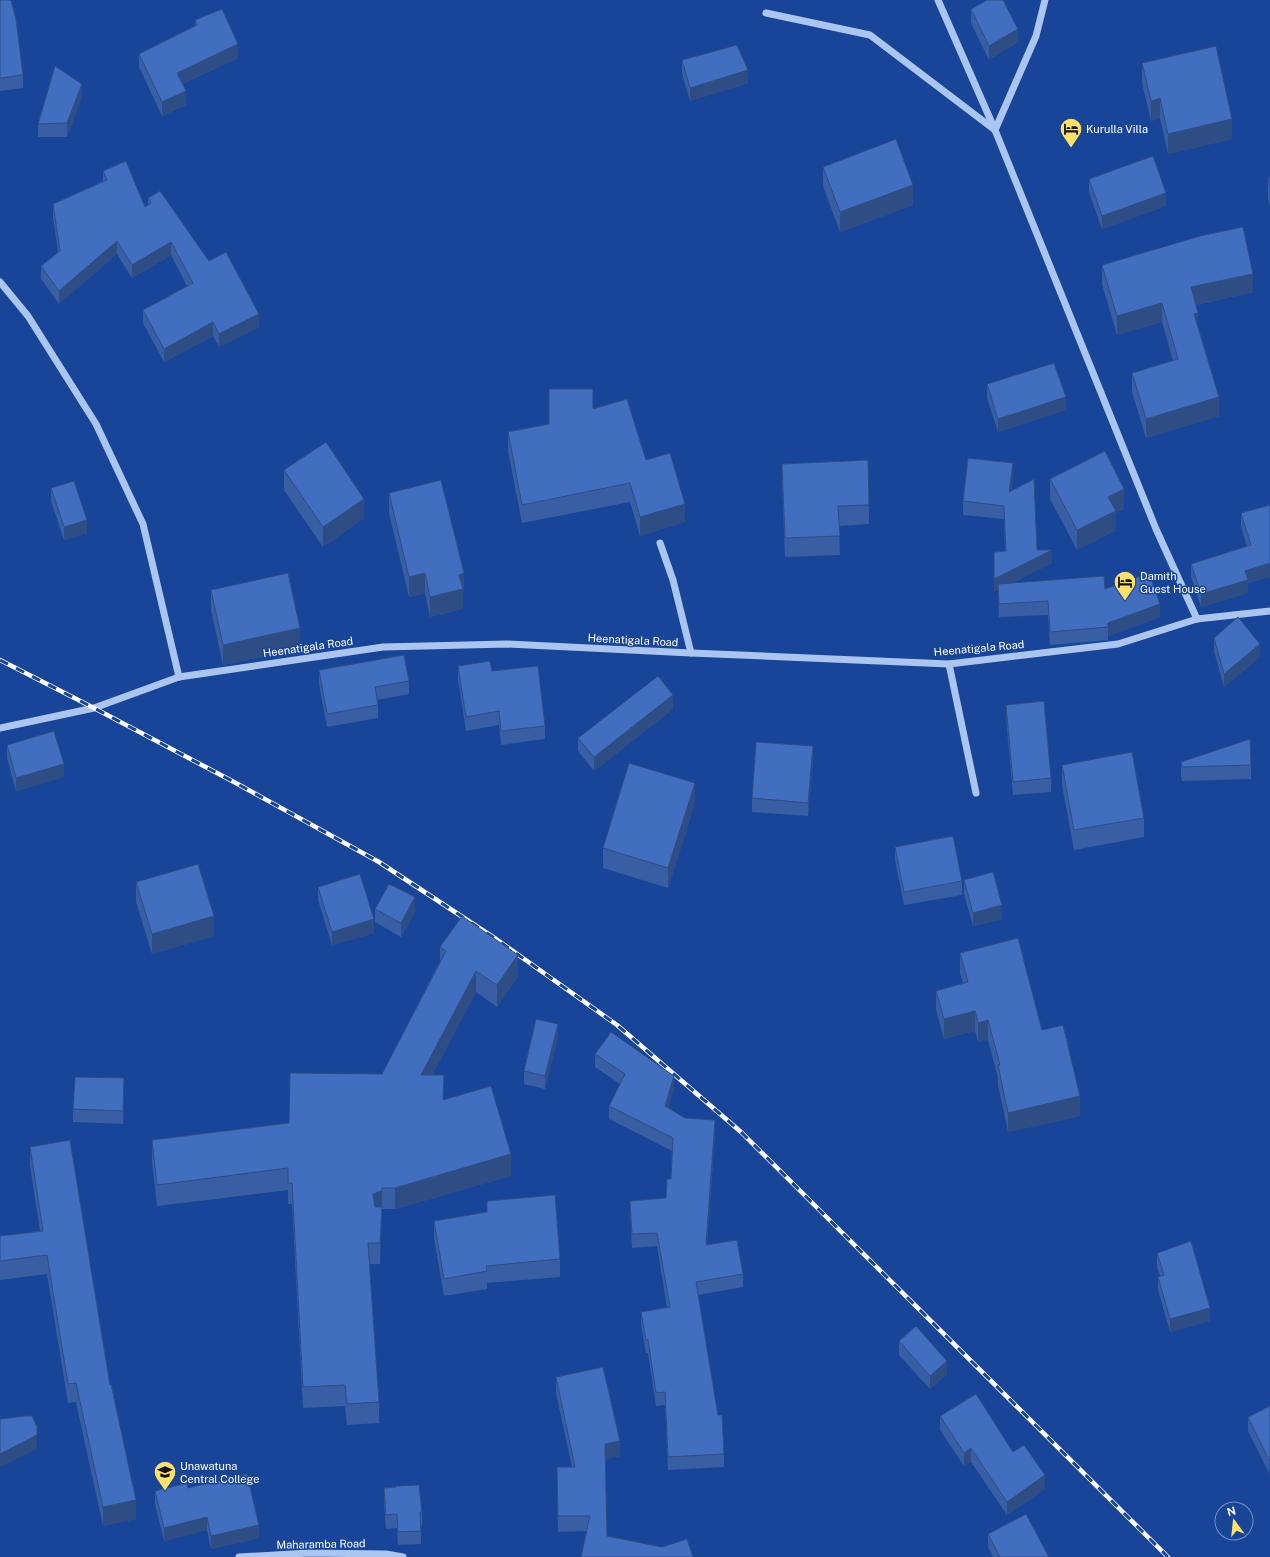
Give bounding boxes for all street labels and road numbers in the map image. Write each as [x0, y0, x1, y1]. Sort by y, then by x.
street label: Heenatigala Road [587, 632, 679, 648]
street label: Heenatigala Road [262, 635, 354, 659]
street label: Heenatigala Road [933, 638, 1025, 658]
street label: Maharamba Road [276, 1537, 366, 1551]

